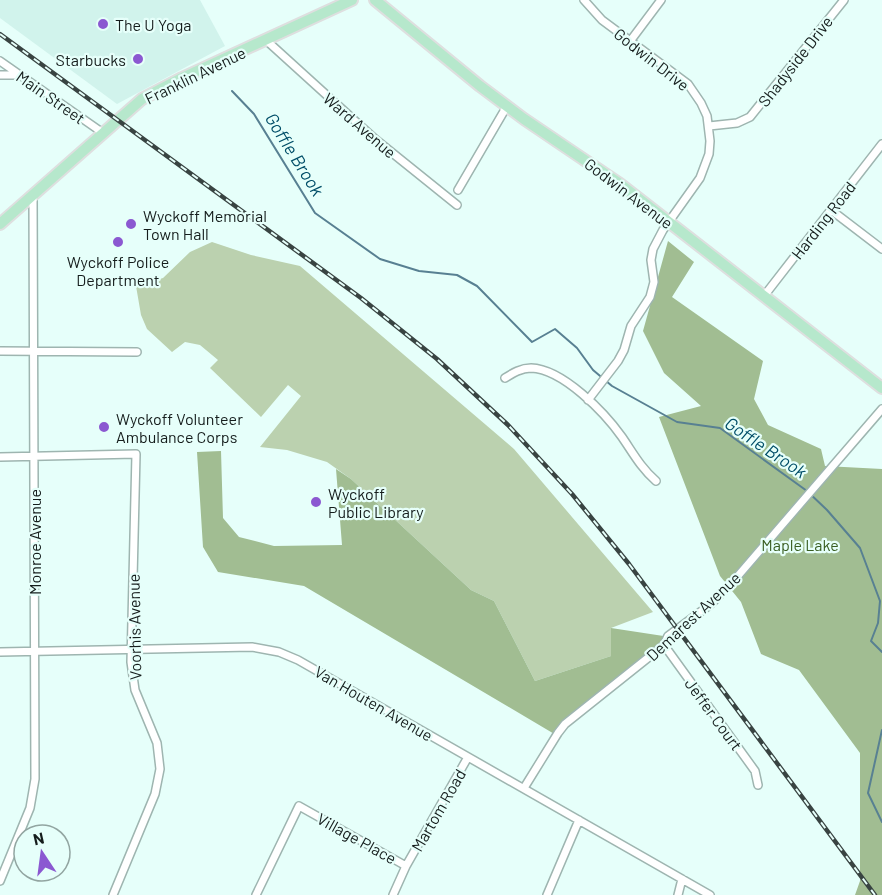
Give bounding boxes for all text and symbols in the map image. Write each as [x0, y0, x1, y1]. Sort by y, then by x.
street label: Shadyside Drive [754, 12, 836, 110]
place label: The U Yoga [115, 15, 191, 34]
marker: The U Yoga [96, 17, 110, 31]
street label: Godwin Drive [611, 24, 693, 94]
street label: Franklin Avenue [141, 42, 249, 108]
place label: Starbucks [56, 50, 126, 69]
marker: Starbucks [131, 52, 145, 66]
street label: Main Street [13, 67, 89, 127]
street label: Ward Avenue [320, 88, 400, 162]
water label: Goffle Brook [261, 108, 329, 200]
street label: Godwin Avenue [581, 154, 677, 232]
street label: Harding Road [787, 178, 859, 262]
place label: Wyckoff Memorial Town Hall [143, 206, 267, 243]
marker: Wyckoff Memorial Town Hall [124, 217, 138, 231]
marker: Wyckoff Police Department [111, 235, 125, 249]
place label: Wyckoff Police Department [67, 252, 169, 289]
place label: Wyckoff Volunteer Ambulance Corps [116, 409, 243, 446]
water label: Goffle Brook [721, 412, 811, 483]
marker: Wyckoff Volunteer Ambulance Corps [97, 420, 111, 434]
place label: Wyckoff Public Library [328, 484, 424, 521]
street label: Monroe Avenue [25, 489, 44, 595]
marker: Wyckoff Public Library [309, 495, 323, 509]
park label: Maple Lake [761, 535, 839, 554]
street label: Demarest Avenue [642, 568, 744, 664]
street label: Voorhis Avenue [124, 574, 144, 680]
street label: Van Houten Avenue [312, 661, 436, 745]
street label: Jeffer Court [681, 674, 747, 754]
street label: Martom Road [407, 766, 469, 854]
street label: Village Place [314, 808, 400, 868]
north arrow [12, 823, 72, 883]
text: N [31, 827, 46, 848]

